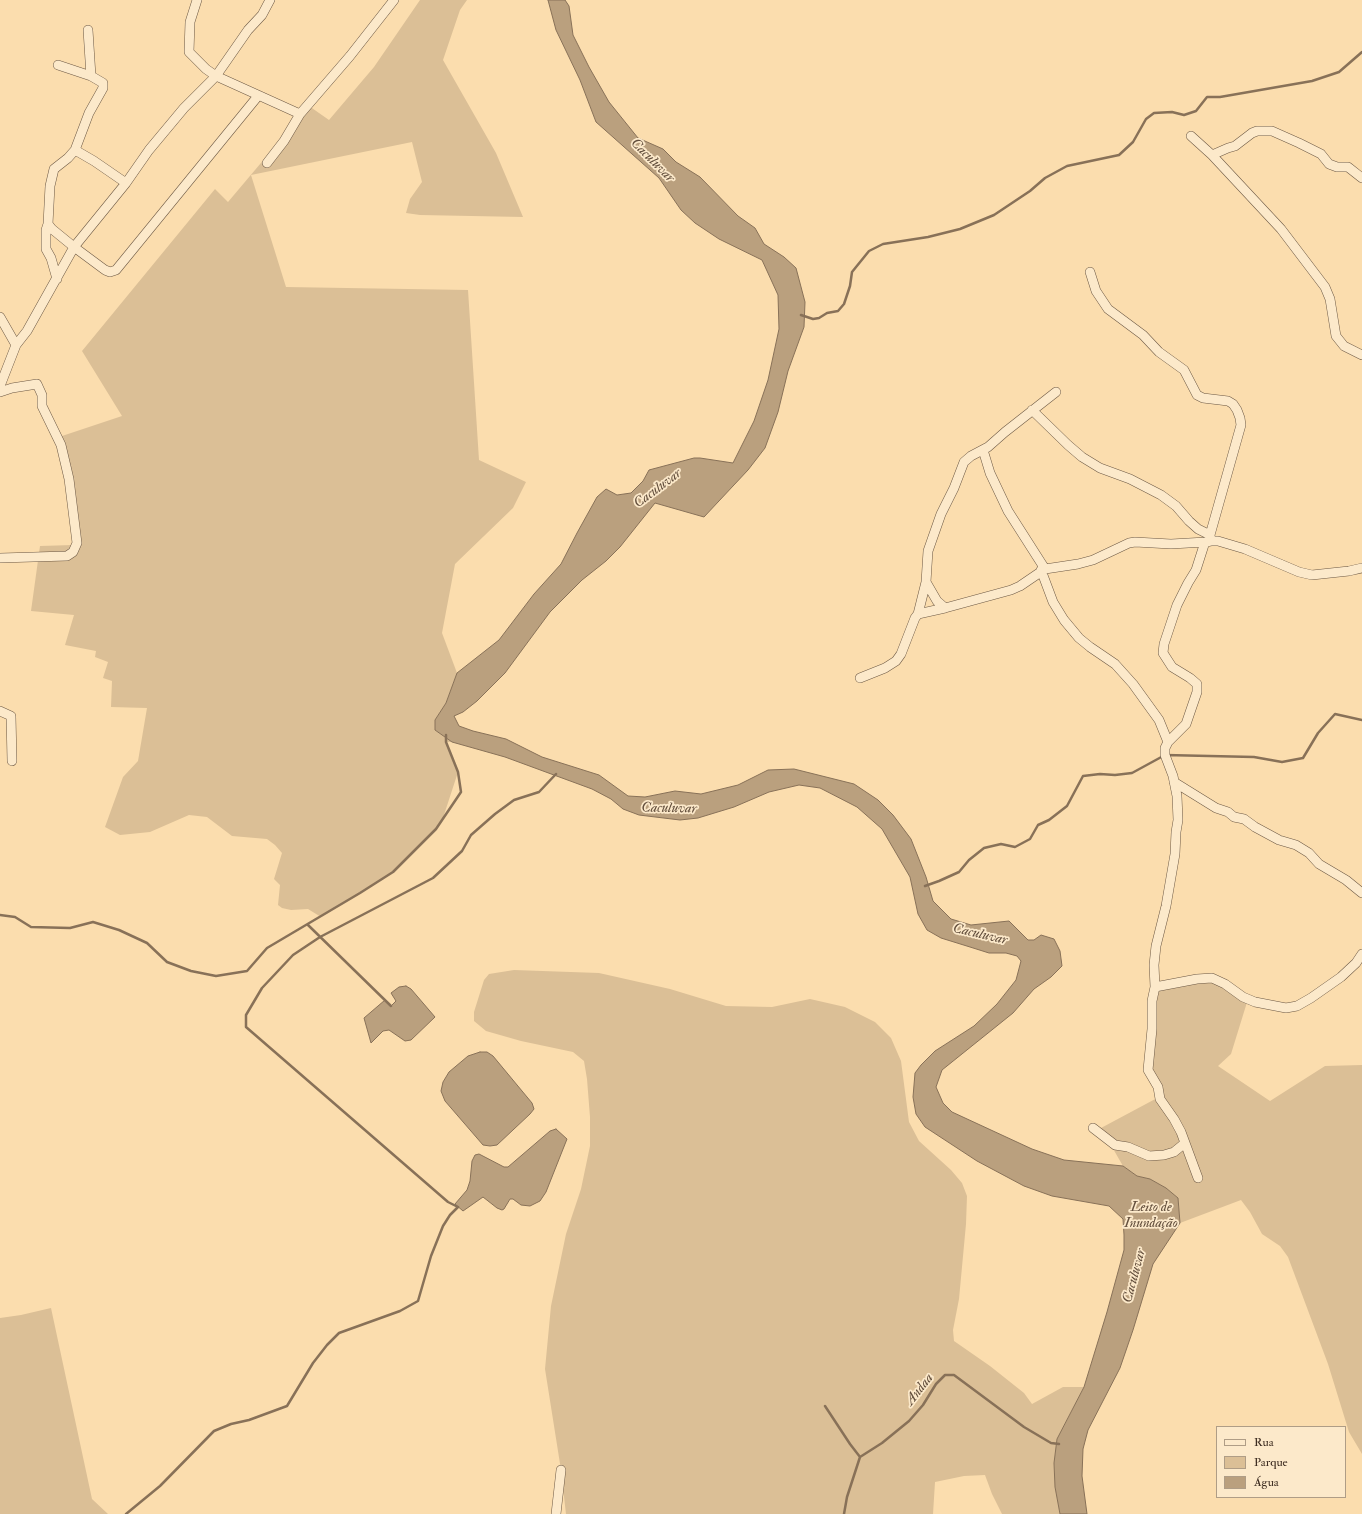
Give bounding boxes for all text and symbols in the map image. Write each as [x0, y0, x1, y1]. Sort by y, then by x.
water label: Caculuvar [626, 135, 678, 187]
water label: Caculuvar [631, 466, 685, 512]
water label: Caculuvar [641, 800, 697, 818]
water label: Caculuvar [951, 921, 1009, 949]
water label: Leito de Inundação [1124, 1200, 1178, 1232]
water label: Caculuvar [1120, 1247, 1150, 1305]
water label: Andaa [902, 1371, 938, 1409]
legend [1216, 1426, 1346, 1498]
text: Rua [1254, 1435, 1274, 1450]
text: Parque [1254, 1455, 1288, 1470]
text: Água [1254, 1475, 1279, 1490]

